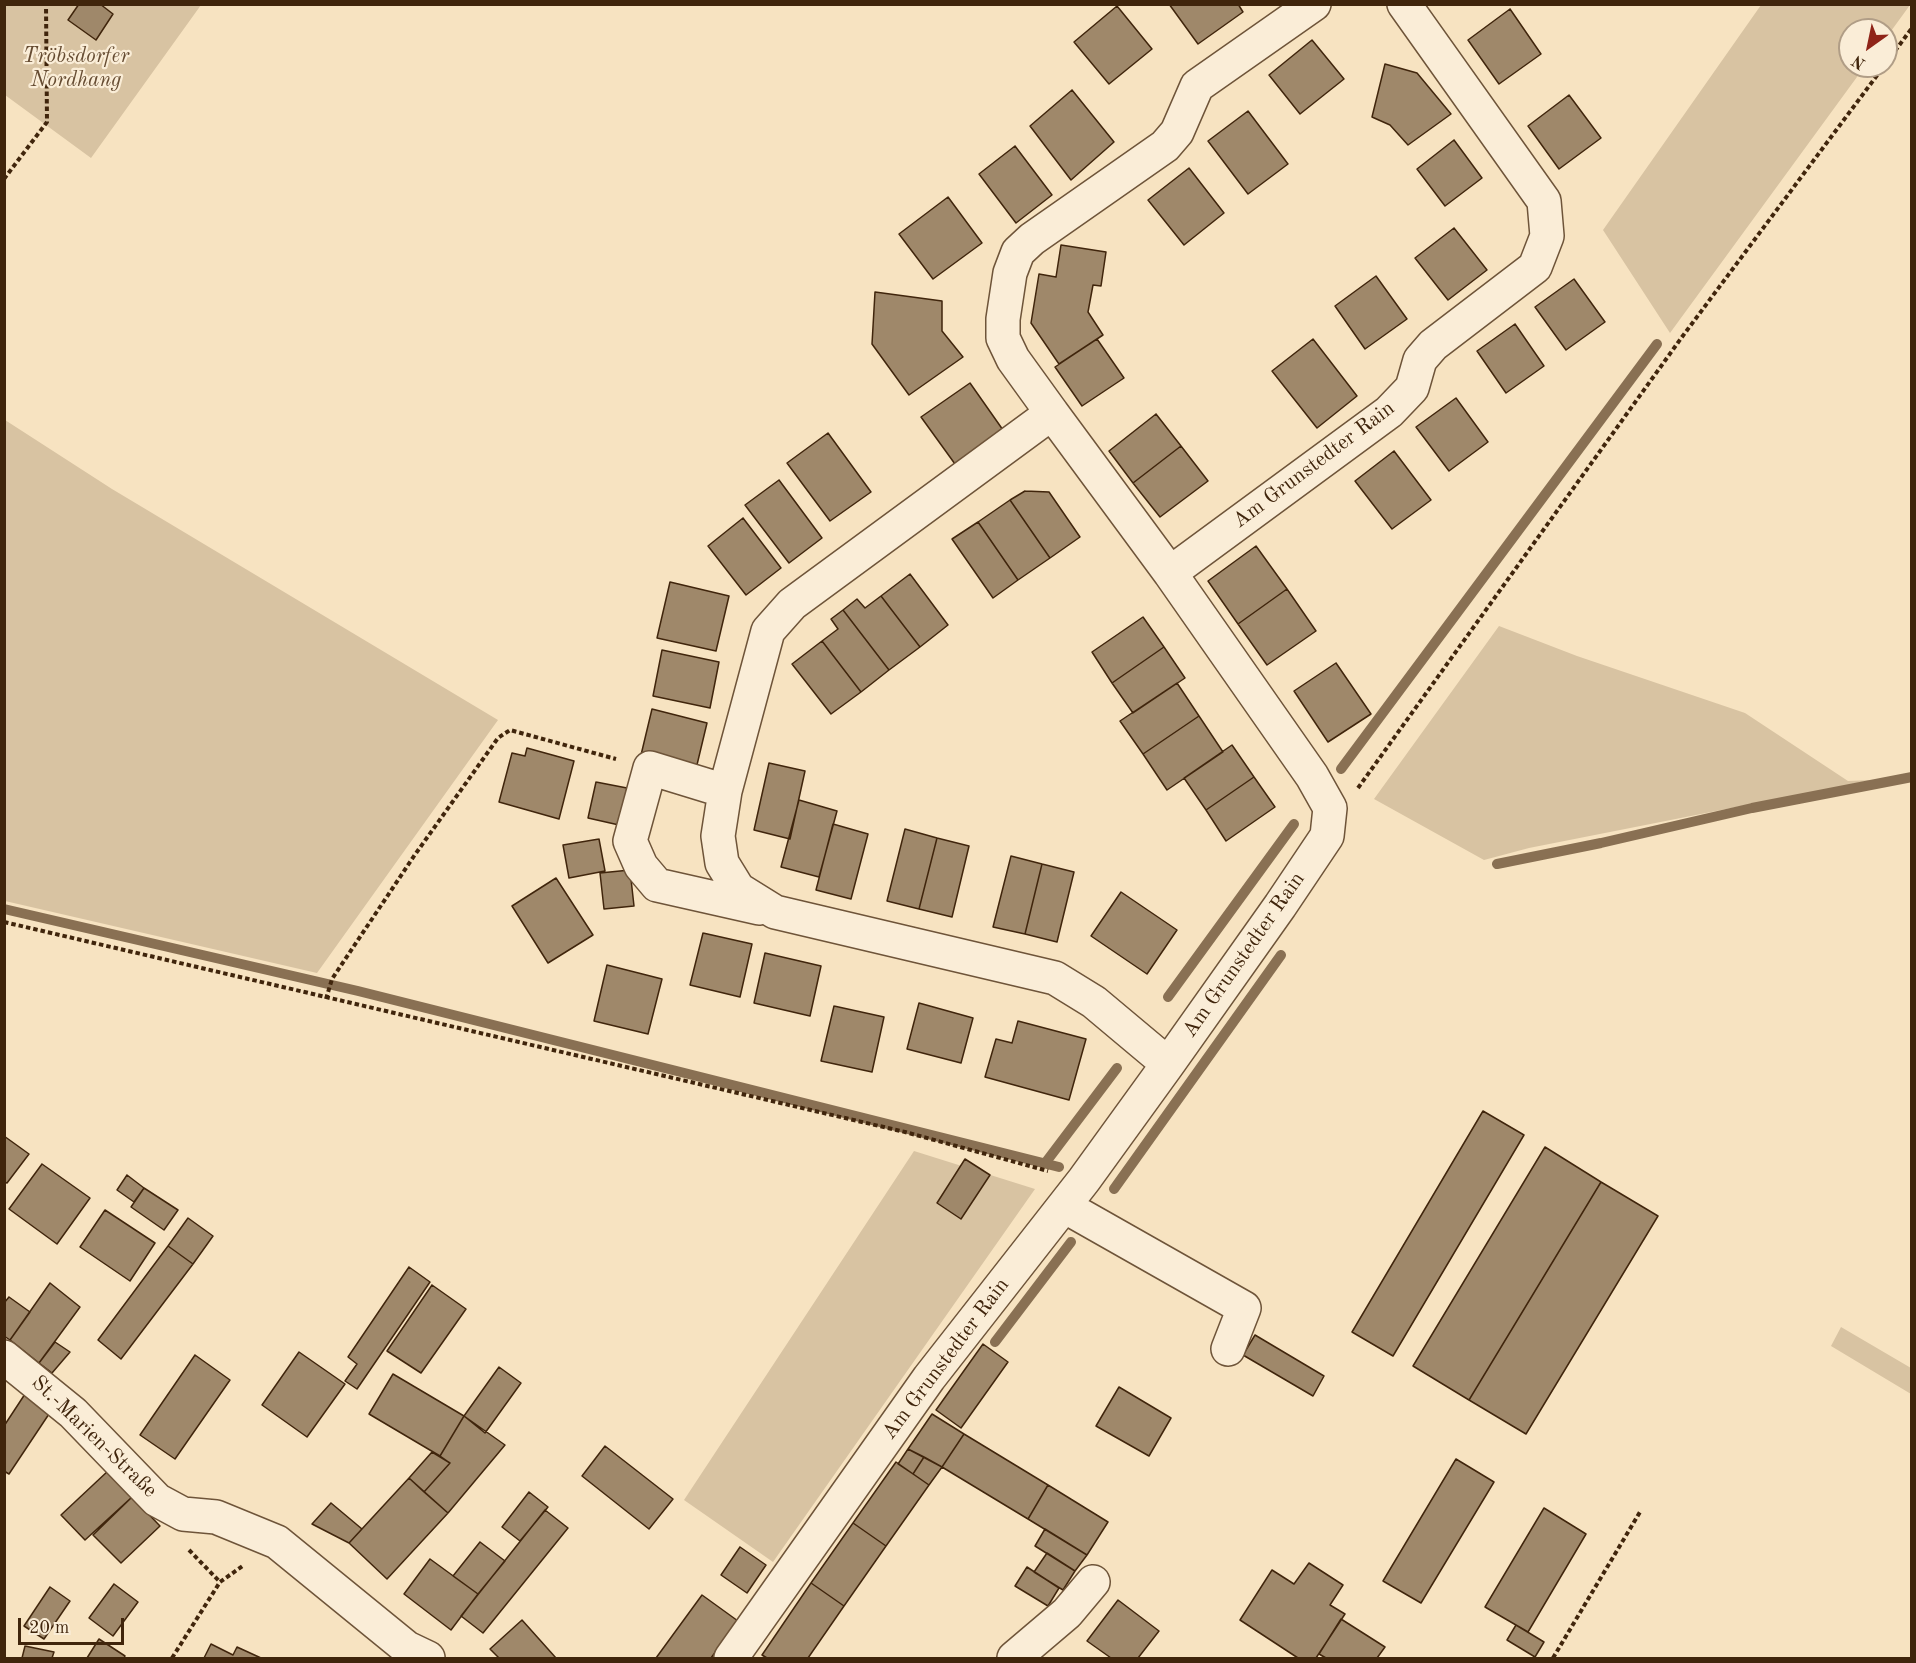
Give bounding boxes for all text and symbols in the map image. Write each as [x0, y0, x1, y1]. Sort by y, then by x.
north arrow [1838, 18, 1898, 78]
park label: Tröbsdorfer Nordhang [23, 43, 129, 93]
text: N [1850, 51, 1869, 71]
street label: Am Grunstedter Rain [1228, 396, 1400, 534]
street label: Am Grunstedter Rain [1178, 868, 1310, 1042]
street label: Am Grunstedter Rain [877, 1273, 1015, 1445]
street label: St.-Marien-Straße [26, 1371, 162, 1503]
scale bar [21, 1606, 128, 1644]
text: 20 m [29, 1619, 69, 1637]

